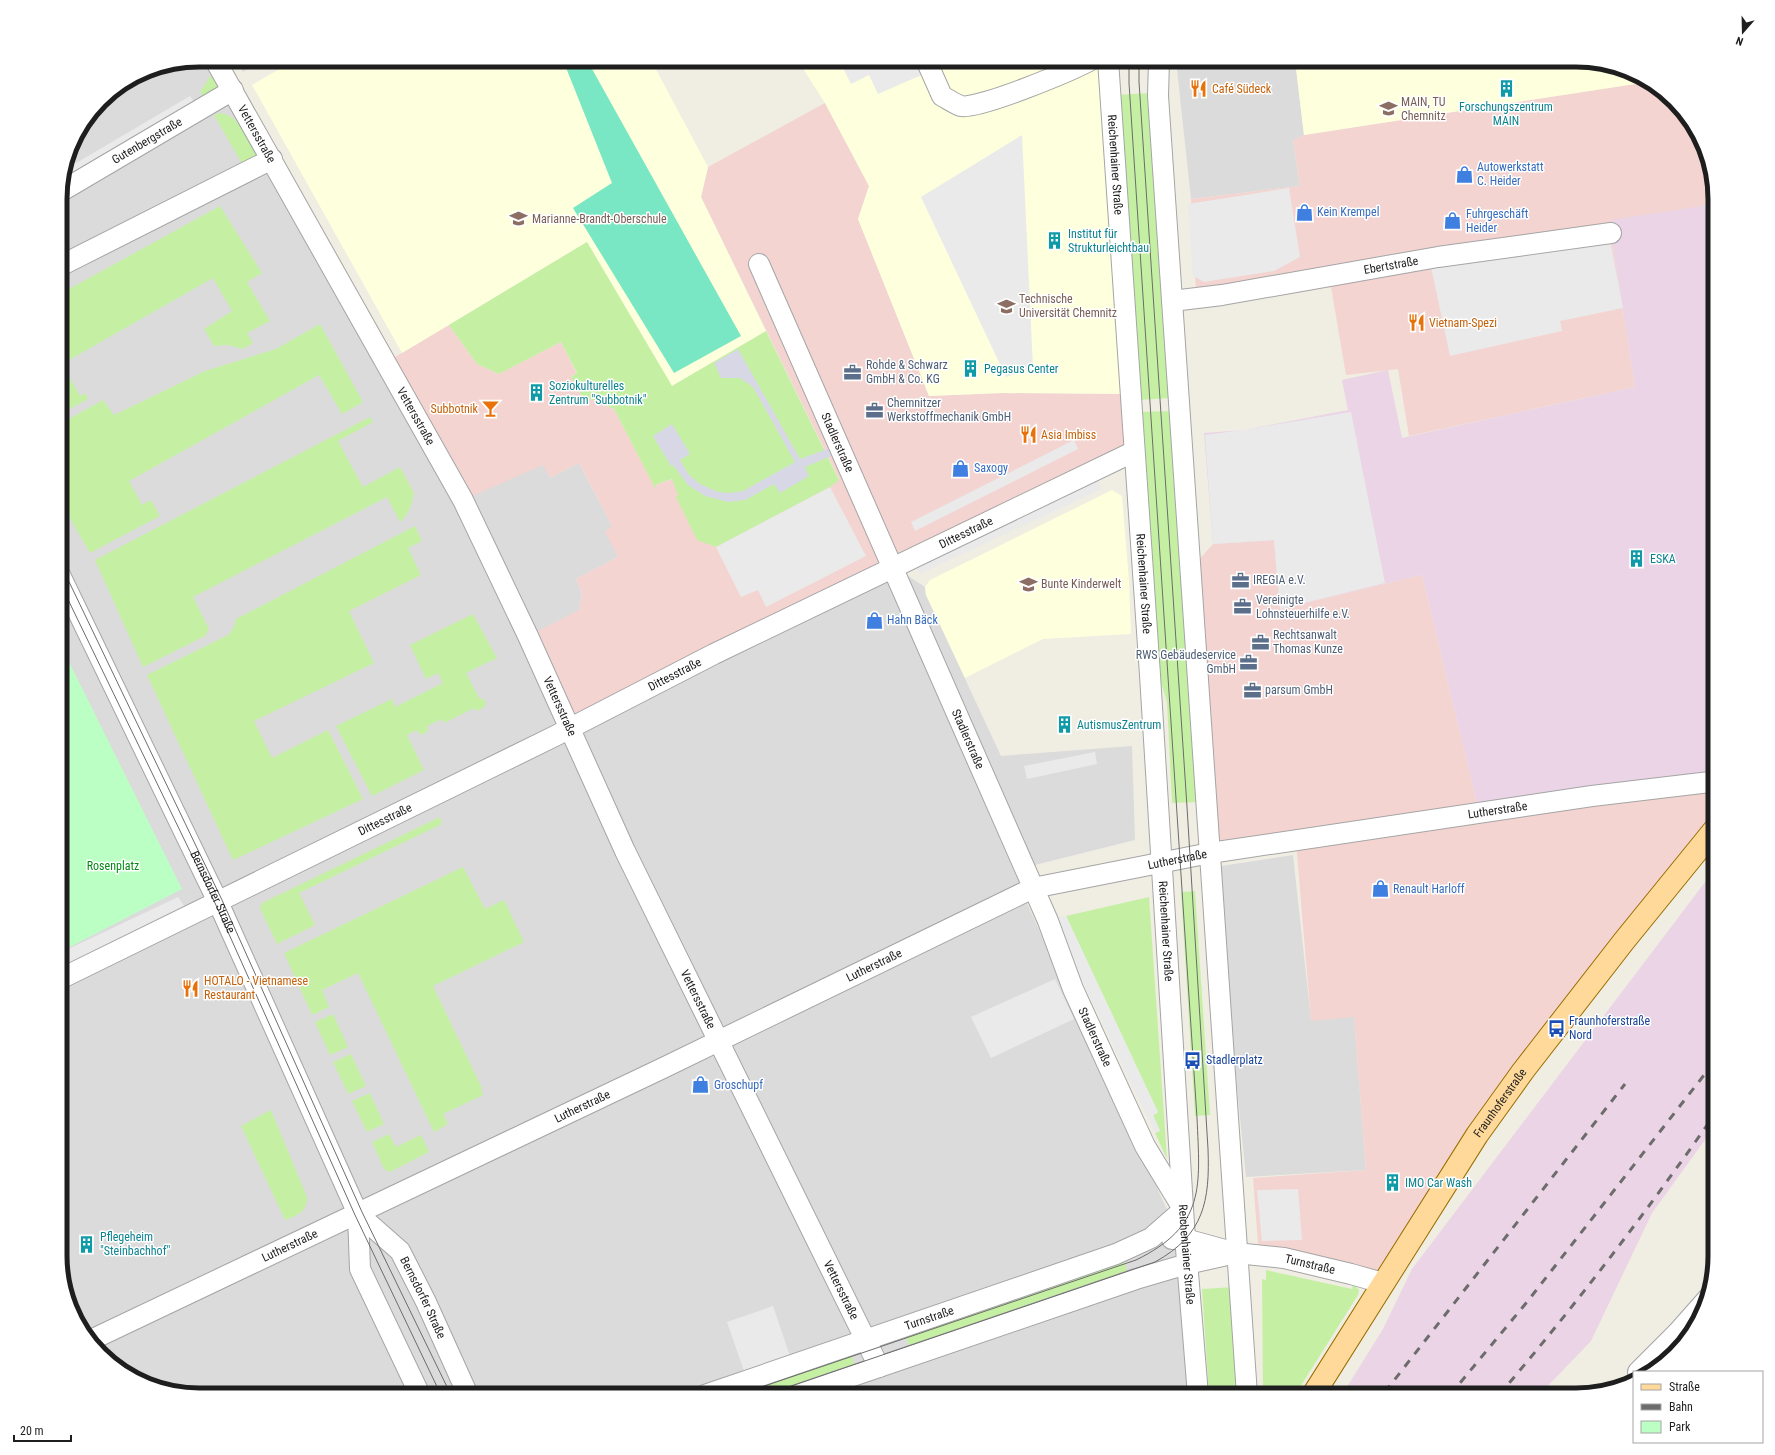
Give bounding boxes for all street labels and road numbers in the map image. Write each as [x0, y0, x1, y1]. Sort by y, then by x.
street label: Vettersstraße [235, 103, 279, 166]
street label: Gutenbergstraße [109, 114, 185, 167]
street label: Reichenhainer Straße [1105, 114, 1126, 216]
street label: Ebertstraße [1363, 254, 1420, 277]
street label: Vettersstraße [394, 385, 438, 448]
street label: Stadlerstraße [818, 411, 857, 475]
street label: Dittesstraße [937, 513, 995, 551]
street label: Reichenhainer Straße [1133, 533, 1154, 635]
street label: Dittesstraße [646, 655, 704, 694]
street label: Vettersstraße [540, 674, 579, 739]
street label: Stadlerstraße [949, 707, 987, 771]
street label: Lutherstraße [1467, 799, 1529, 821]
street label: Dittesstraße [356, 800, 414, 839]
street label: Lutherstraße [1147, 847, 1209, 872]
street label: Bernsdorfer Straße [187, 849, 238, 936]
street label: Reichenhainer Straße [1156, 880, 1176, 982]
street label: Lutherstraße [844, 946, 904, 985]
street label: Vettersstraße [678, 967, 719, 1032]
street label: Stadlerstraße [1075, 1005, 1115, 1069]
street label: Fraunhoferstraße [1471, 1065, 1530, 1140]
street label: Lutherstraße [552, 1087, 613, 1126]
street label: Reichenhainer Straße [1176, 1204, 1198, 1305]
street label: Lutherstraße [260, 1226, 320, 1265]
street label: Turnstraße [1284, 1251, 1337, 1277]
street label: Bernsdorfer Straße [397, 1254, 449, 1341]
street label: Vettersstraße [821, 1258, 862, 1322]
street label: Turnstraße [903, 1303, 956, 1333]

